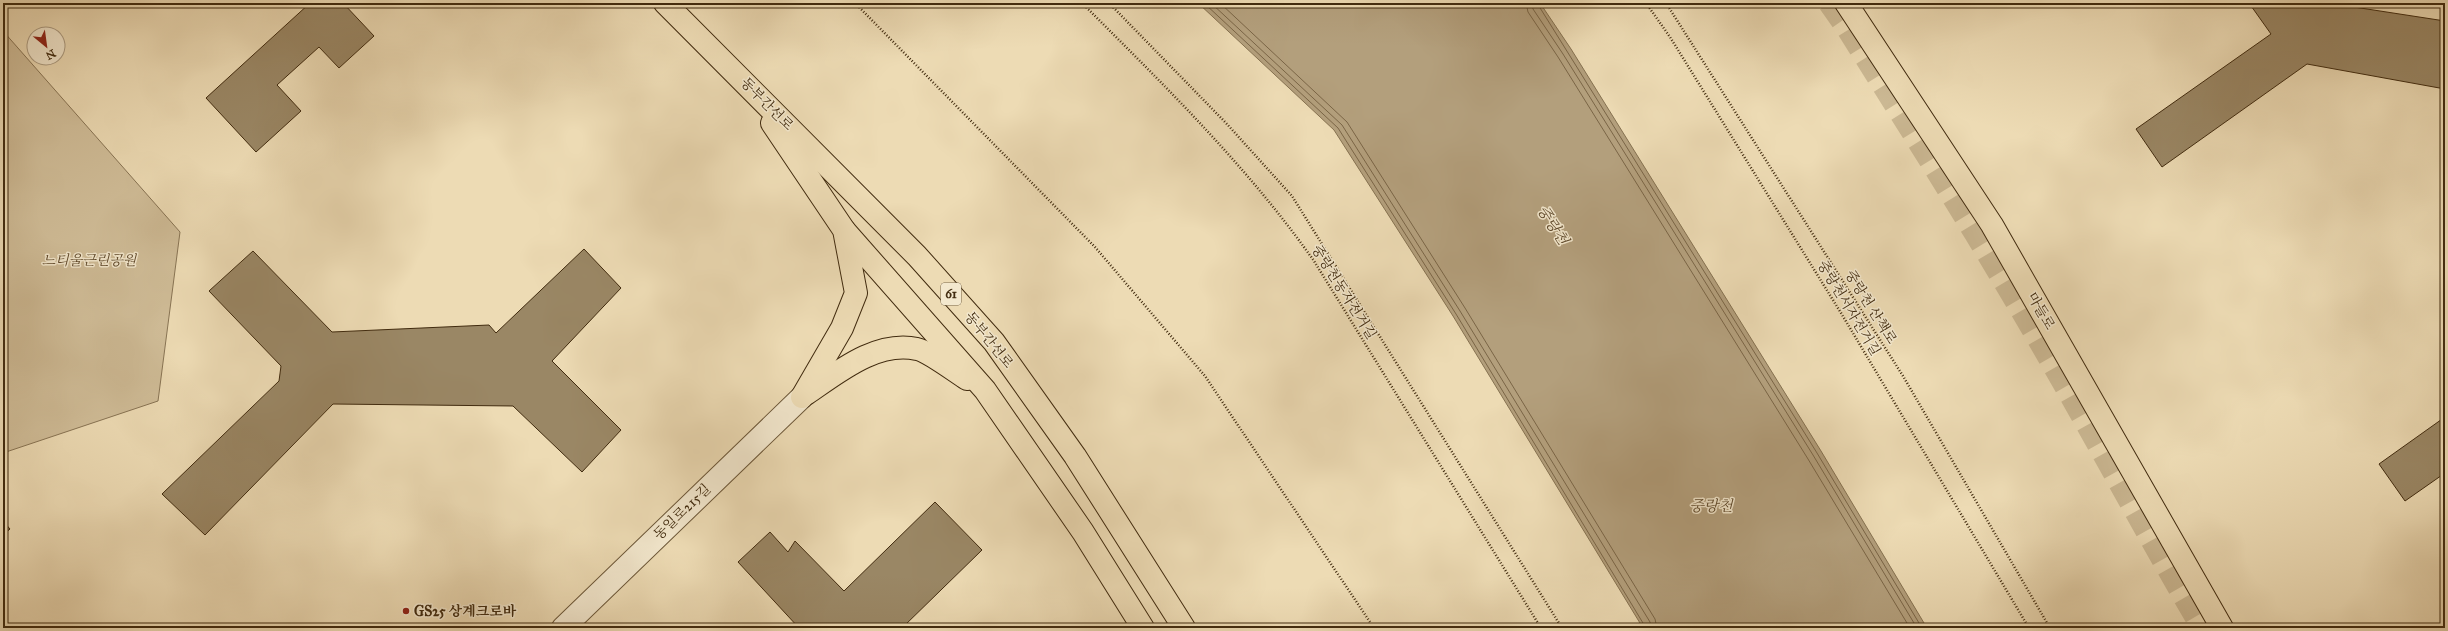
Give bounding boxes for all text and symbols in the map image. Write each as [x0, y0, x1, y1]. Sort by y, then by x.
north arrow [26, 26, 66, 66]
text: N [43, 46, 58, 63]
street label: 동부간선로 [737, 74, 797, 134]
water label: 중랑천 [1534, 202, 1573, 249]
street label: 중랑천동자전거길 [1308, 242, 1380, 342]
park label: 느티울근린공원 [42, 252, 138, 269]
street label: 중랑천서자전거길 [1814, 257, 1884, 359]
street label: 중랑천 산책로 [1841, 267, 1901, 348]
road number: 61 [941, 283, 961, 305]
street label: 마들로 [2023, 289, 2059, 333]
street label: 동부간선로 [961, 308, 1017, 372]
street label: 동일로215길 [650, 481, 714, 543]
water label: 중랑천 [1689, 497, 1734, 515]
place label: GS25 상계크로바 [414, 603, 517, 620]
marker: GS25 상계크로바 [401, 606, 411, 616]

